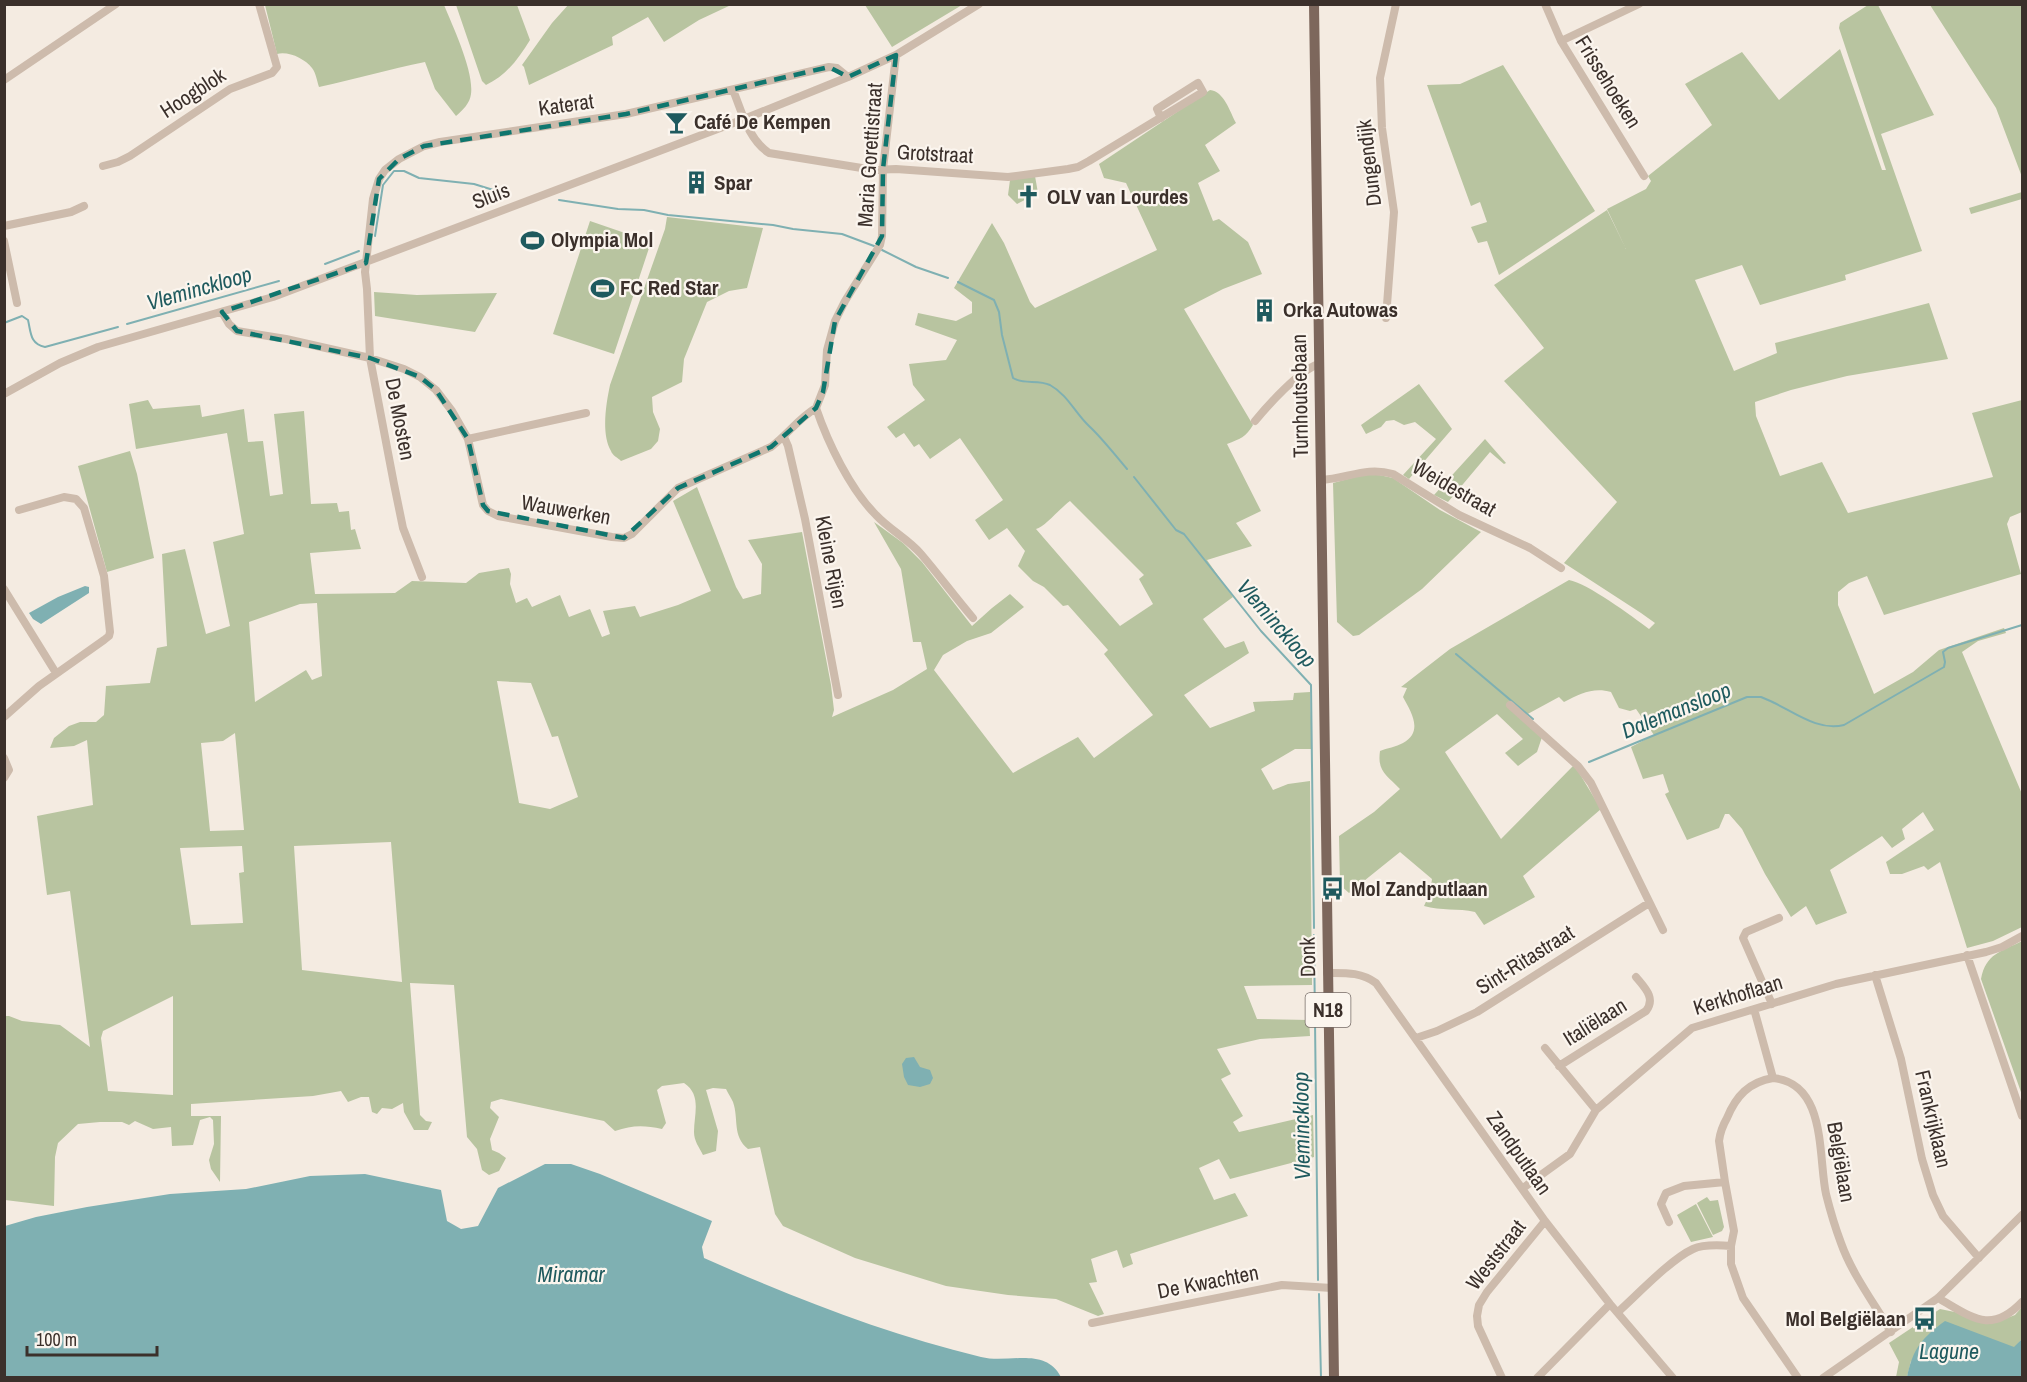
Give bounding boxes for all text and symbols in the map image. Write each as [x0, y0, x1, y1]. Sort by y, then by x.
street label: Frissehoeken [1568, 30, 1648, 134]
street label: Hoogblok [154, 60, 231, 125]
street label: Maria Gorettistraat [850, 82, 889, 228]
street label: Katerat [536, 86, 596, 123]
place label: Café De Kempen [694, 107, 831, 136]
bar icon: Café De Kempen [663, 109, 689, 135]
street label: Dungendijk [1349, 118, 1388, 208]
street label: Grotstraat [896, 137, 974, 170]
place label: Spar [714, 168, 753, 197]
building icon: Spar [683, 170, 709, 196]
street label: Sluis [468, 175, 514, 216]
place label: OLV van Lourdes [1047, 182, 1188, 211]
church icon: OLV van Lourdes [1016, 184, 1042, 210]
place label: Olympia Mol [551, 225, 653, 254]
sports icon: Olympia Mol [520, 227, 546, 253]
water label: Vleminckloop [143, 259, 255, 317]
place label: FC Red Star [620, 273, 719, 302]
sports icon: FC Red Star [589, 275, 615, 301]
place label: Orka Autowas [1283, 295, 1398, 324]
building icon: Orka Autowas [1252, 297, 1278, 323]
street label: Turnhoutsebaan [1284, 334, 1315, 458]
street label: De Mosten [378, 375, 423, 463]
street label: Weidestraat [1407, 452, 1502, 523]
street label: Wauwerken [519, 487, 613, 532]
street label: Kleine Rijen [808, 513, 855, 611]
water label: Vleminckloop [1230, 572, 1324, 674]
water label: Dalemansloop [1617, 674, 1735, 746]
place label: Mol Zandputlaan [1351, 874, 1488, 903]
bus stop icon: Mol Zandputlaan [1320, 876, 1346, 902]
street label: Sint-Ritastraat [1470, 918, 1580, 1001]
street label: Donk [1293, 936, 1322, 977]
street label: Kerkhoflaan [1690, 967, 1786, 1022]
street label: Italiëlaan [1557, 991, 1632, 1052]
road number: N18 [1306, 993, 1350, 1027]
street label: Frankrijklaan [1908, 1067, 1959, 1171]
water label: Vleminckloop [1285, 1072, 1317, 1180]
street label: Zandputlaan [1480, 1105, 1559, 1200]
street label: Belgiëlaan [1820, 1119, 1863, 1205]
street label: Weststraat [1459, 1213, 1532, 1296]
street label: De Kwachten [1155, 1258, 1261, 1306]
water label: Miramar [537, 1259, 606, 1289]
place label: Mol Belgiëlaan [1785, 1304, 1906, 1333]
bus stop icon: Mol Belgiëlaan [1911, 1306, 1937, 1332]
scale bar [27, 1319, 158, 1357]
text: 100 m [36, 1327, 77, 1352]
water label: Lagune [1919, 1336, 1979, 1366]

